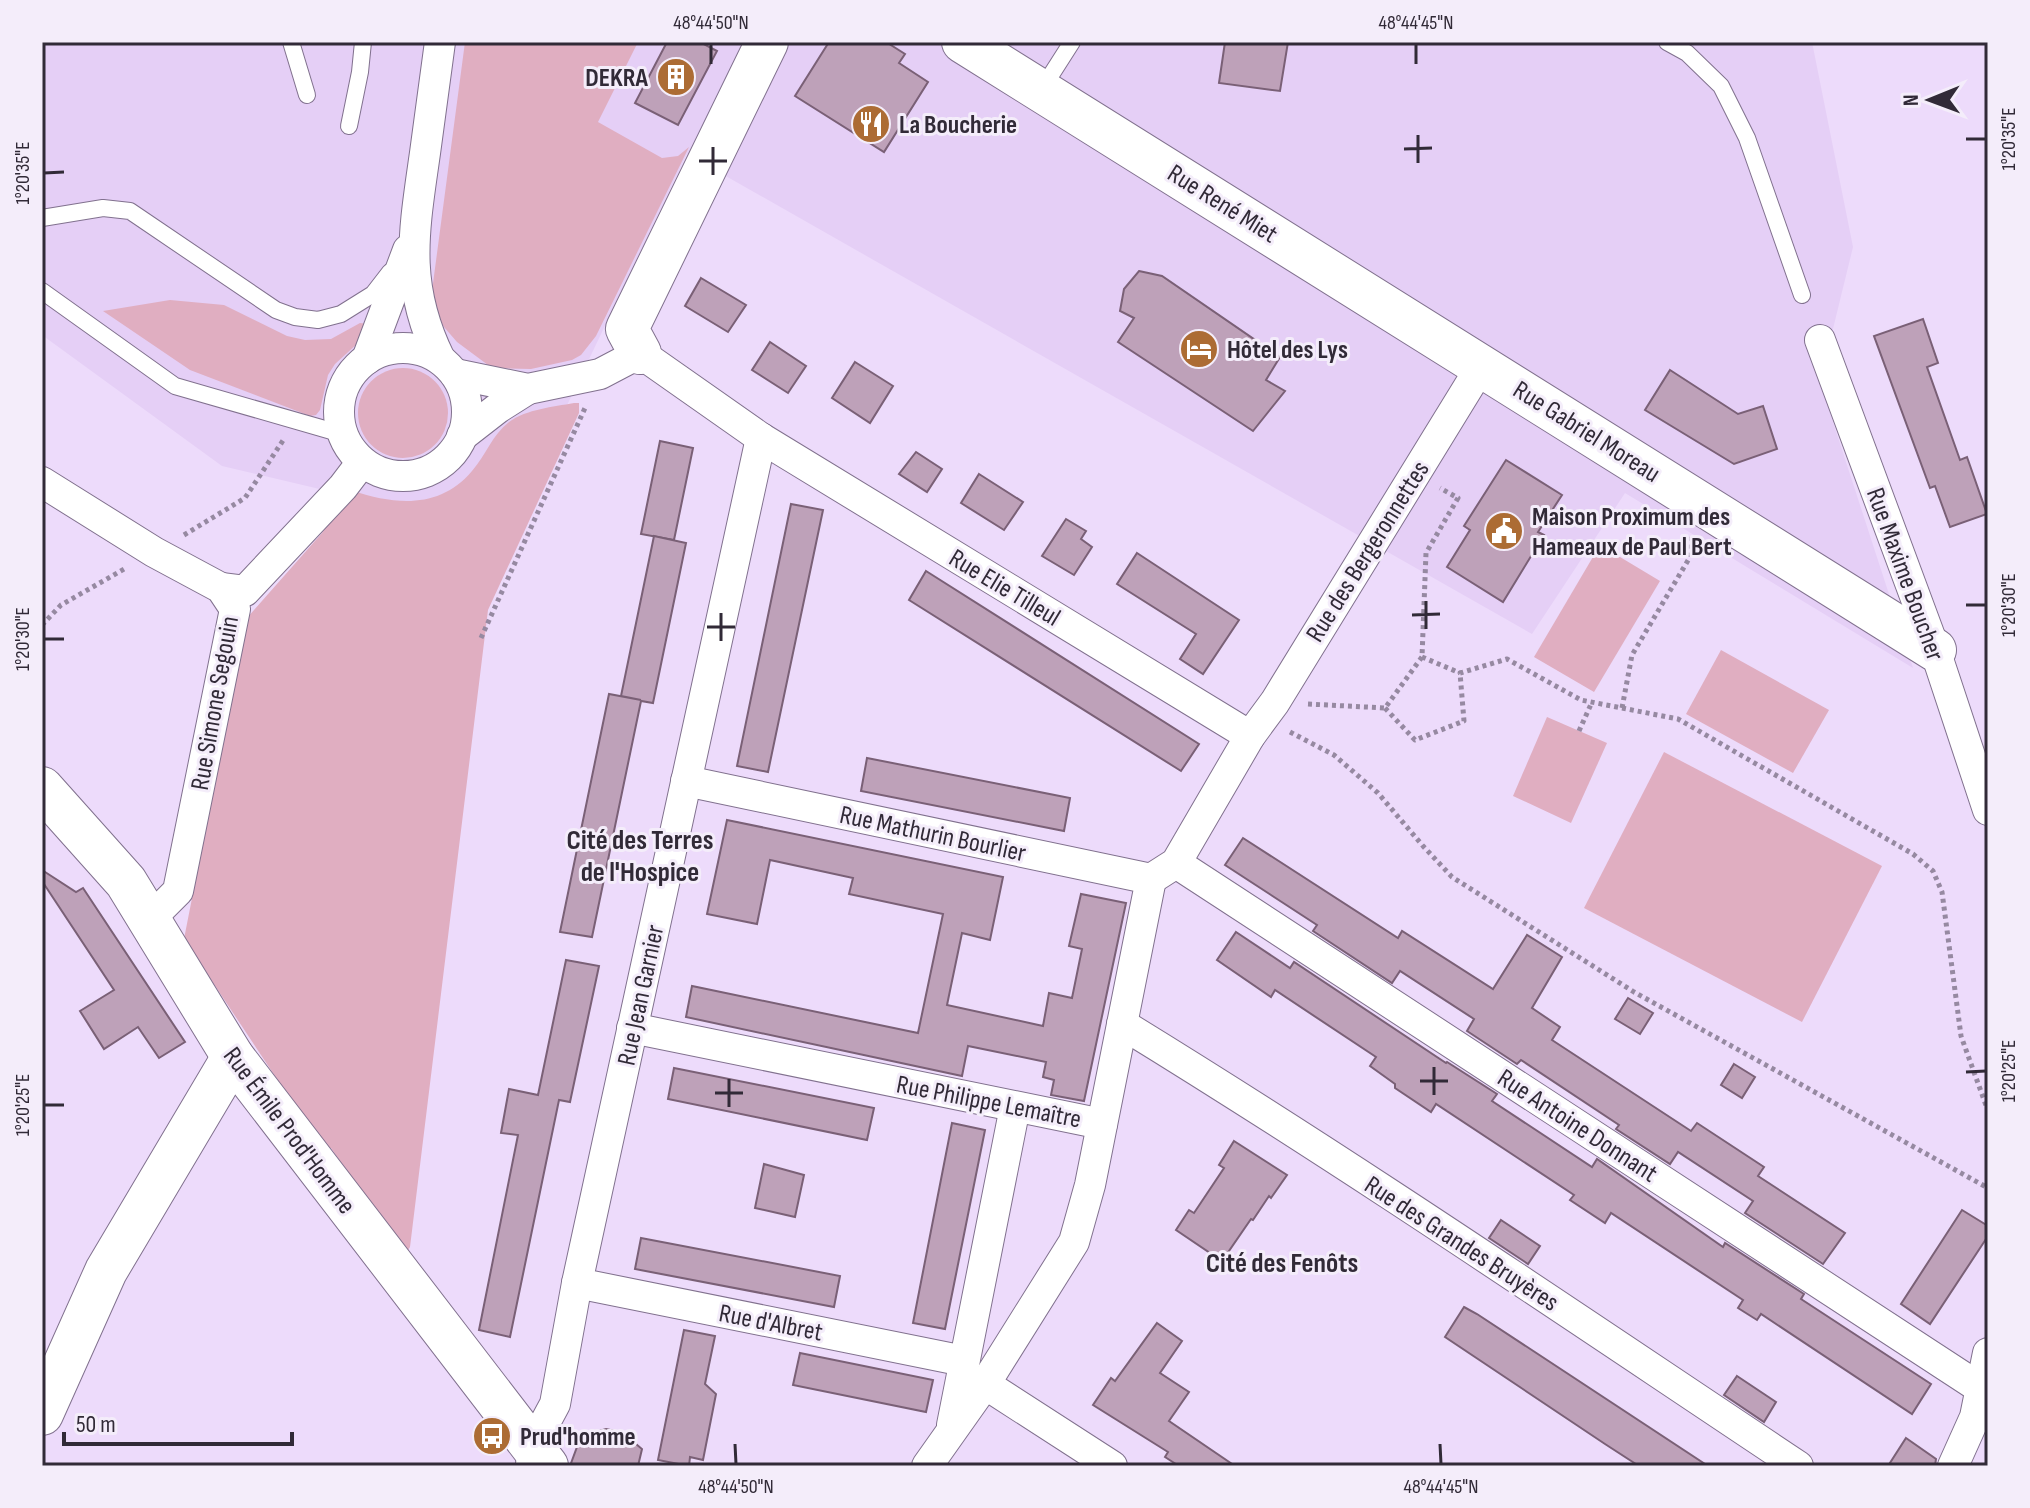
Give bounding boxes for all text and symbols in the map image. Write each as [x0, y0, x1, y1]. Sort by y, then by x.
text: 48°44'50"N [673, 11, 749, 35]
text: 48°44'45"N [1379, 11, 1453, 35]
building icon: DEKRA [655, 56, 697, 98]
north arrow [1890, 60, 1970, 140]
place label: DEKRA [585, 63, 649, 94]
text: N [1898, 94, 1925, 106]
restaurant icon: La Boucherie [850, 103, 892, 145]
text: 1°20'35"E [1997, 108, 2021, 170]
place label: La Boucherie [899, 110, 1017, 141]
text: 1°20'35"E [11, 142, 35, 204]
street label: Rue René Miet [1161, 158, 1283, 250]
hotel icon: Hôtel des Lys [1178, 328, 1220, 370]
place label: Hôtel des Lys [1227, 335, 1348, 366]
street label: Rue Gabriel Moreau [1507, 375, 1665, 490]
street label: Rue des Bergeronnettes [1300, 456, 1436, 648]
street label: Rue Maxime Boucher [1859, 484, 1950, 666]
place label: Maison Proximum des Hameaux de Paul Bert [1532, 502, 1732, 563]
public building icon: Maison Proximum des Hameaux de Paul Bert [1483, 510, 1525, 552]
street label: Rue Elie Tilleul [943, 543, 1065, 634]
text: 1°20'30"E [1997, 573, 2021, 637]
text: 1°20'30"E [11, 607, 35, 671]
street label: Rue Simone Segouin [185, 614, 246, 793]
street label: Rue Mathurin Bourlier [837, 800, 1029, 869]
district label: Cité des Terres de l'Hospice [567, 824, 713, 889]
street label: Rue Jean Garnier [611, 922, 672, 1068]
text: 1°20'25"E [1997, 1040, 2021, 1102]
street label: Rue Émile Prod'Homme [216, 1041, 362, 1220]
street label: Rue Antoine Donnant [1491, 1063, 1663, 1190]
street label: Rue Philippe Lemaître [894, 1069, 1084, 1136]
text: 1°20'25"E [11, 1074, 35, 1136]
street label: Rue des Grandes Bruyères [1358, 1170, 1564, 1319]
district label: Cité des Fenôts [1206, 1247, 1358, 1280]
street label: Rue d'Albret [716, 1298, 825, 1349]
scale bar [64, 1396, 292, 1446]
text: 50 m [76, 1410, 116, 1439]
bus stop icon: Prud'homme [471, 1415, 513, 1457]
place label: Prud'homme [520, 1422, 636, 1453]
text: 48°44'50"N [698, 1475, 774, 1499]
text: 48°44'45"N [1404, 1475, 1478, 1499]

